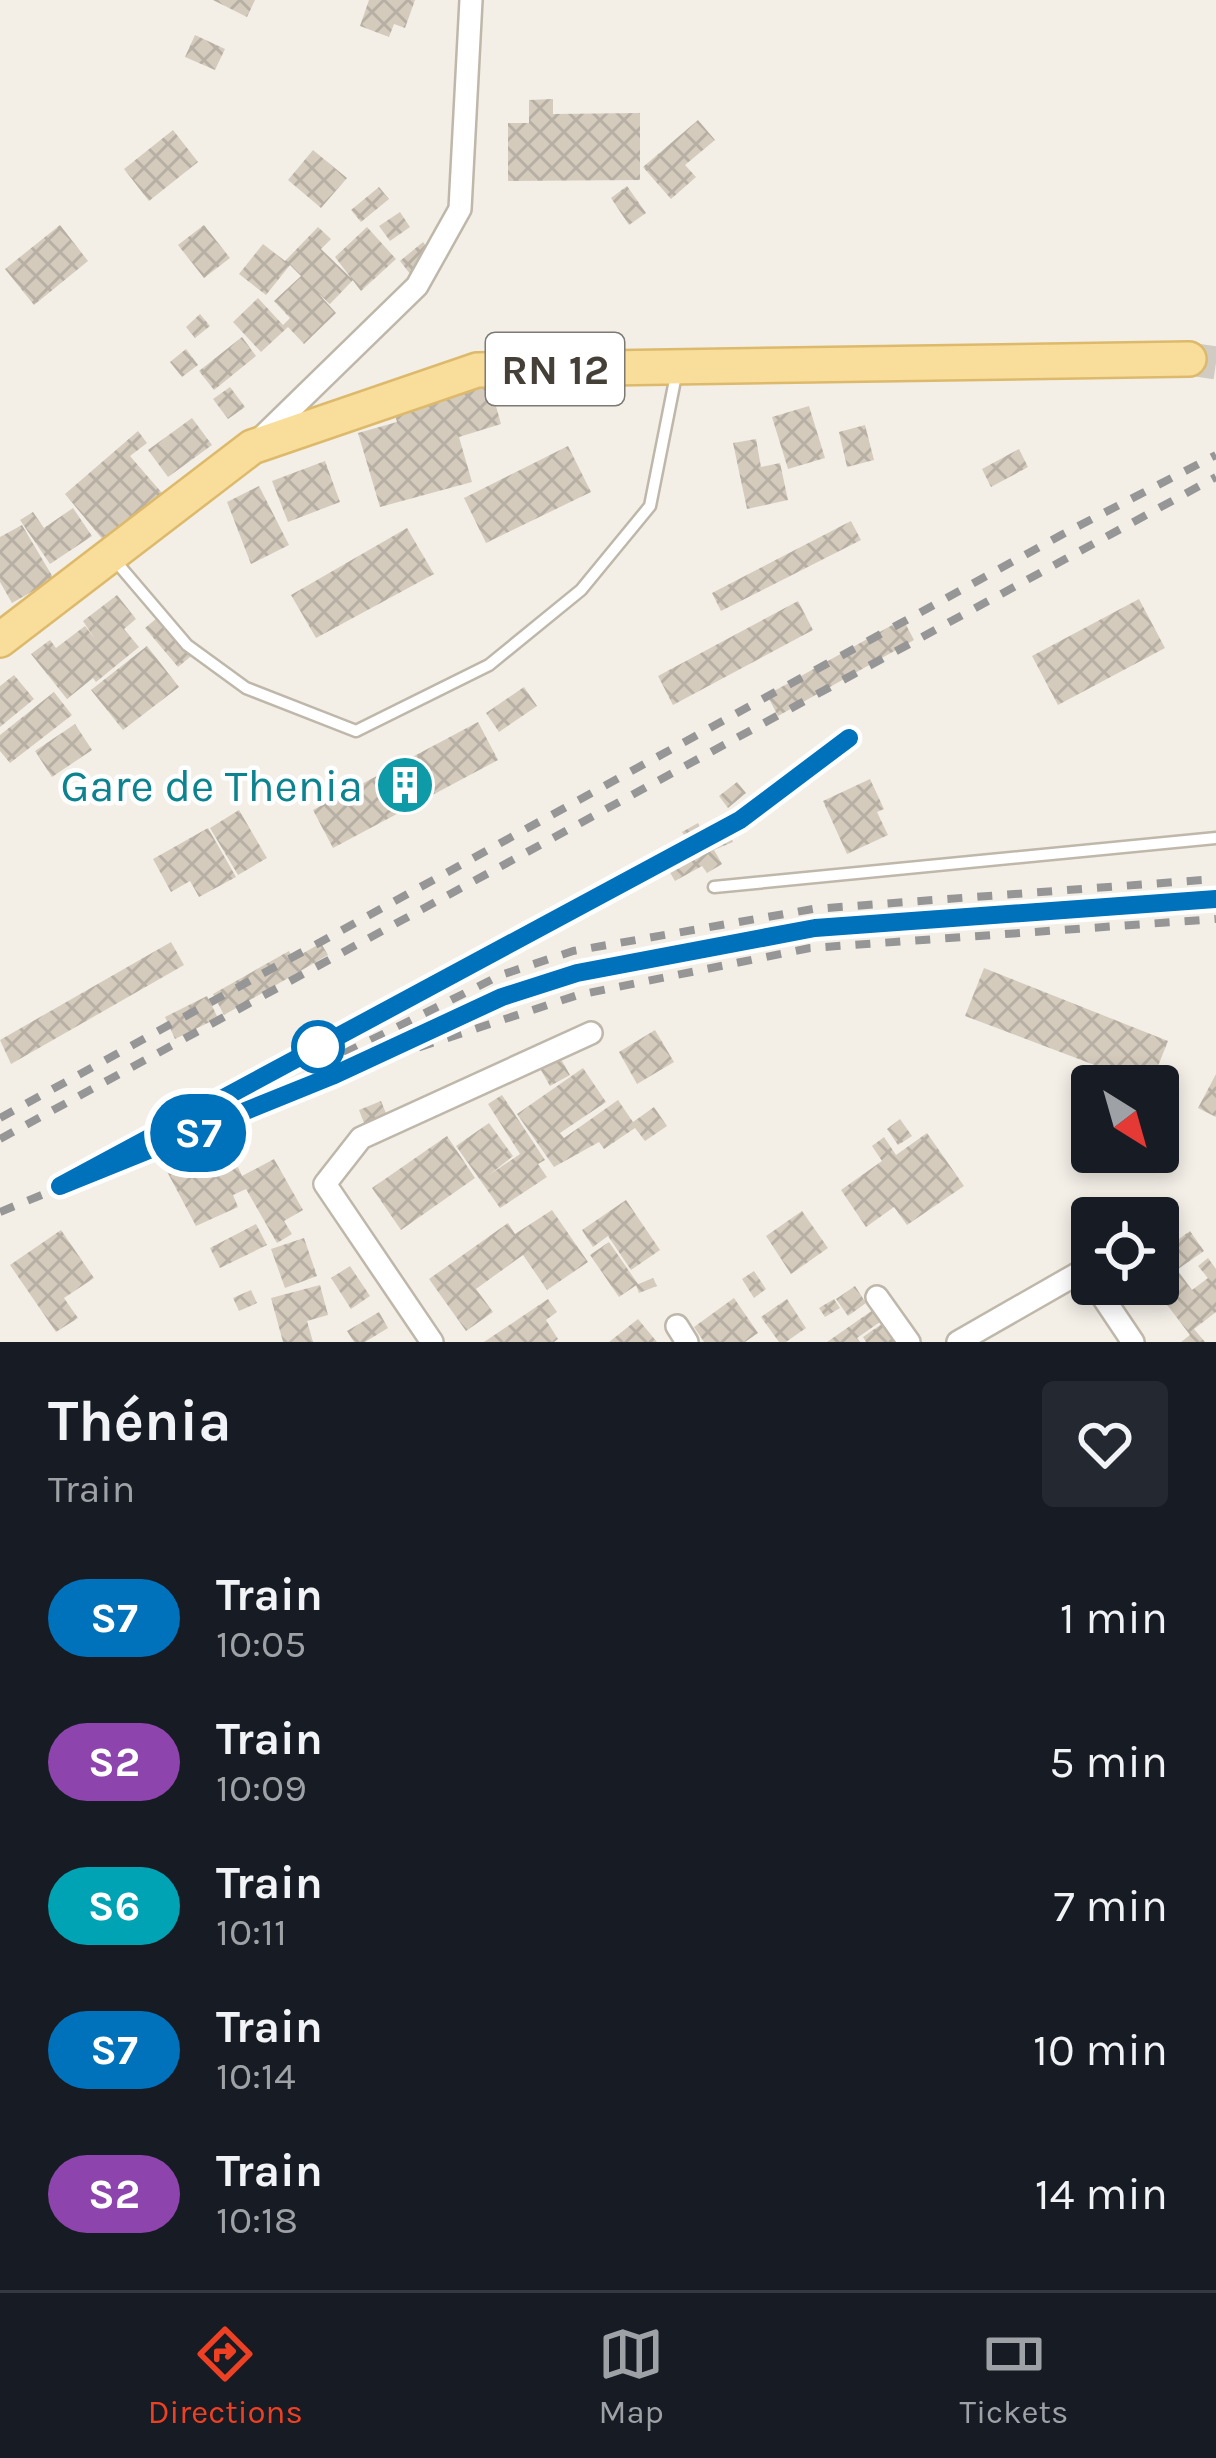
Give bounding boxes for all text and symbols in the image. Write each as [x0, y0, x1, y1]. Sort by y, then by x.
road number: RN 12 [486, 333, 624, 405]
building icon: Gare de Thenia [374, 754, 436, 816]
place label: Gare de Thenia [61, 760, 363, 812]
unlabelled marker [293, 1022, 343, 1072]
north arrow [1071, 1065, 1179, 1173]
map controls [1071, 1065, 1179, 1305]
line badge: S7 [144, 1094, 252, 1172]
text: S7 [174, 1108, 222, 1158]
button: locate [1071, 1197, 1179, 1305]
button: heart [1042, 1381, 1168, 1507]
text: Thénia [48, 1388, 232, 1454]
text: Train [48, 1466, 135, 1512]
text: Train [216, 1569, 323, 1621]
text: 1 min [1060, 1592, 1168, 1644]
text: S7 [90, 1593, 138, 1643]
text: 10:05 [216, 1621, 306, 1667]
text: Train [216, 1713, 323, 1765]
text: 5 min [1049, 1736, 1168, 1788]
text: S2 [88, 1737, 140, 1787]
text: 10:09 [216, 1765, 307, 1811]
text: Train [216, 1857, 323, 1909]
text: 7 min [1054, 1880, 1168, 1932]
text: S6 [88, 1881, 140, 1931]
text: 10:11 [216, 1909, 287, 1955]
text: Train [216, 2001, 323, 2053]
text: 10 min [1033, 2024, 1168, 2076]
text: S7 [90, 2025, 138, 2075]
text: 10:14 [216, 2053, 296, 2099]
text: Train [216, 2145, 323, 2197]
text: 14 min [1035, 2168, 1168, 2220]
text: S2 [88, 2169, 140, 2219]
text: 10:18 [216, 2197, 298, 2243]
tab: Directions [148, 2321, 303, 2431]
tab: Map [598, 2321, 664, 2431]
tab: Tickets [960, 2321, 1068, 2431]

